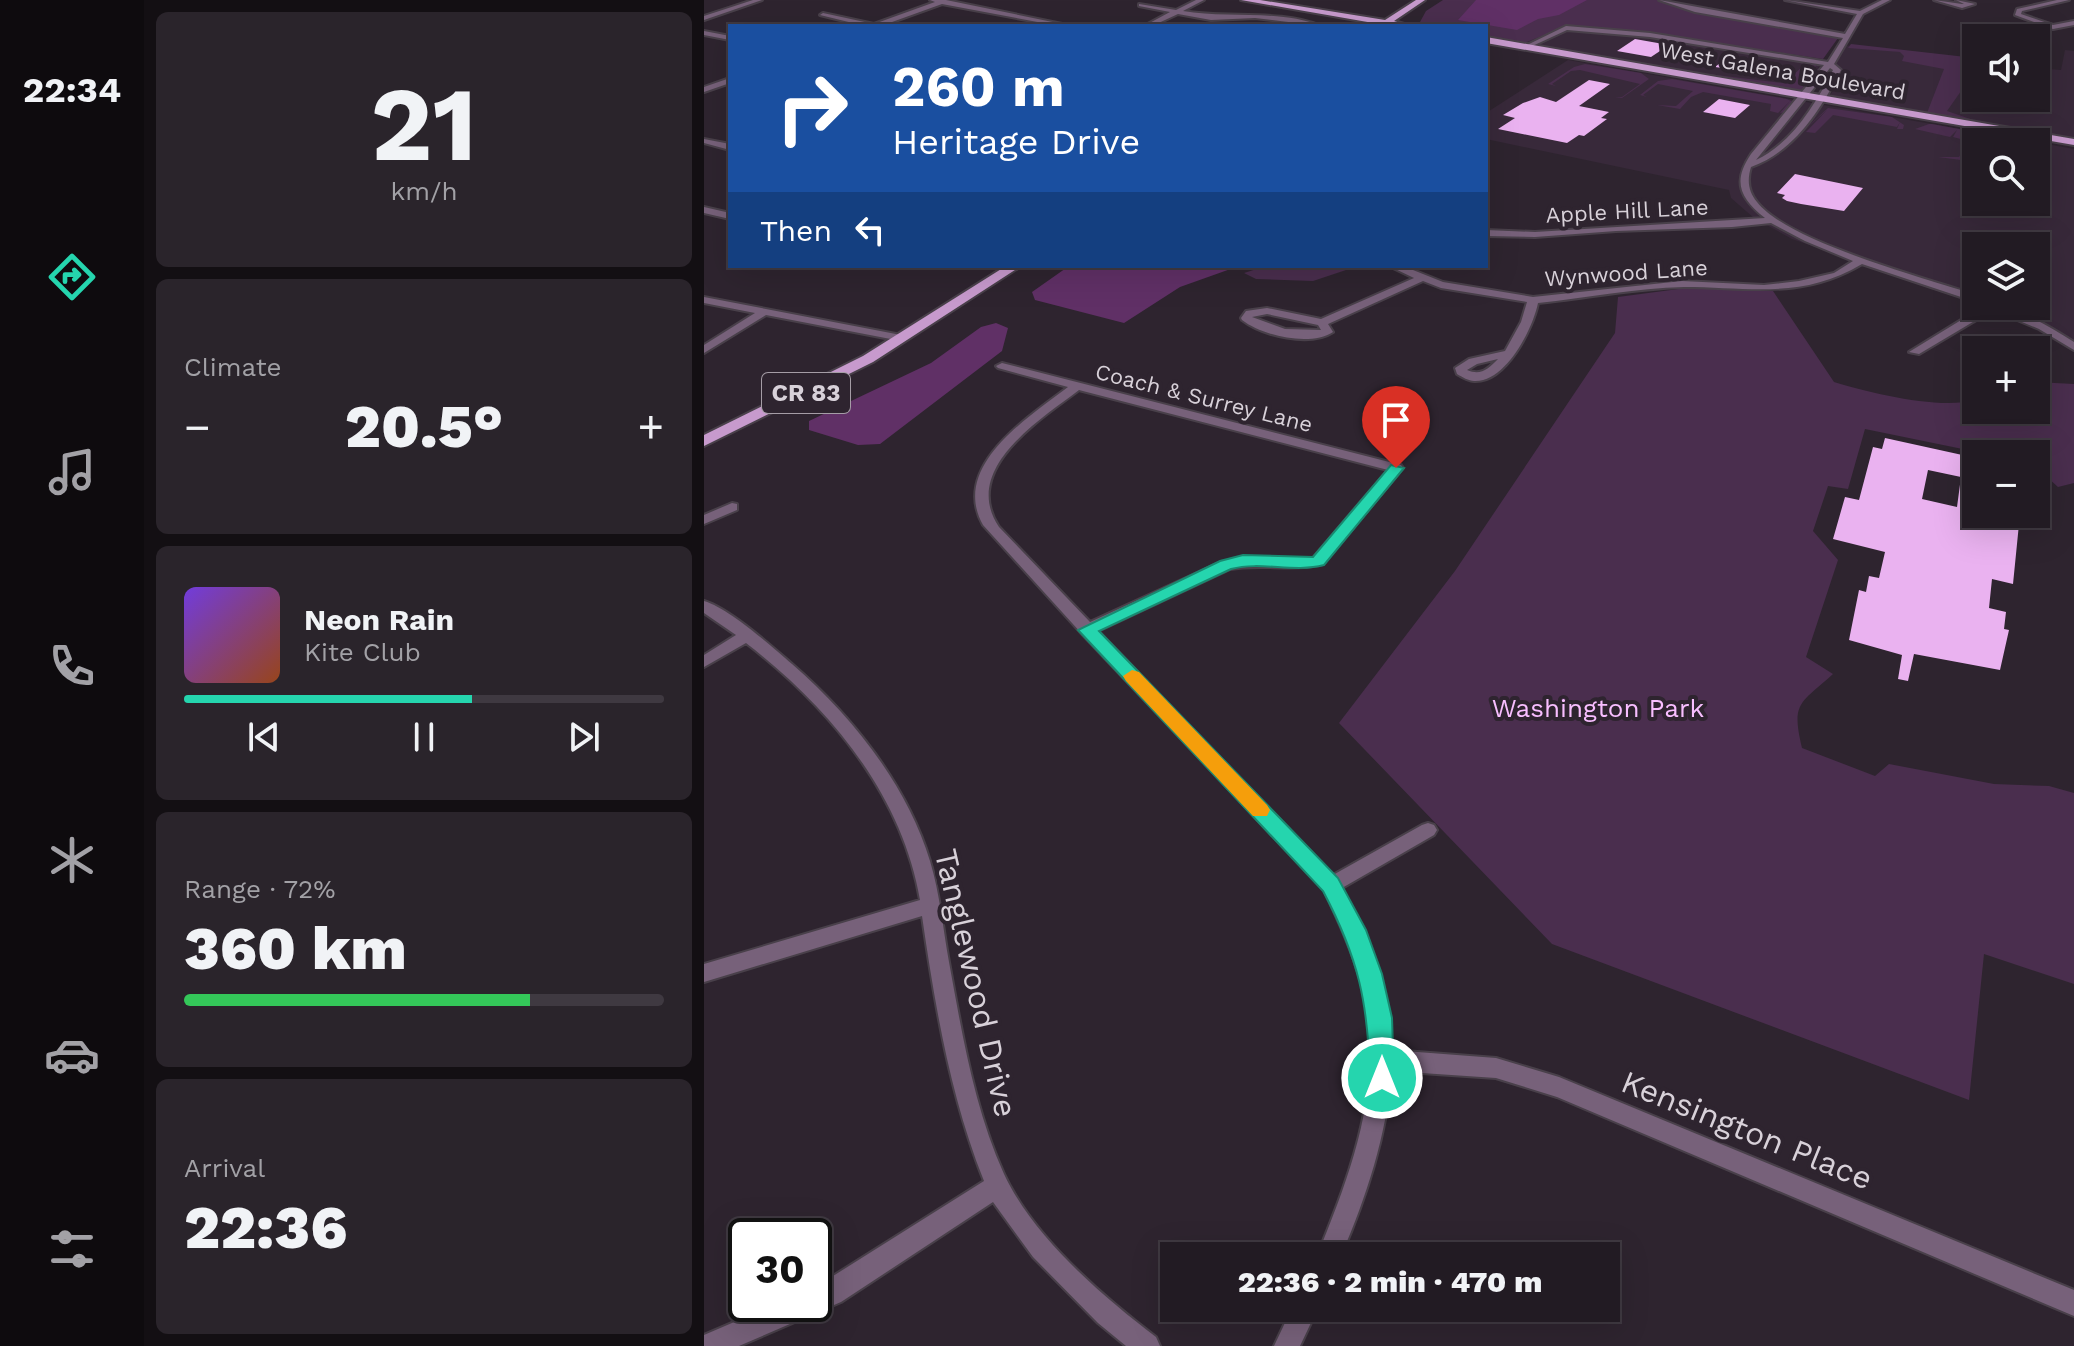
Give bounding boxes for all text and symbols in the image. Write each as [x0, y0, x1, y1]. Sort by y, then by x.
map controls [1962, 24, 2050, 528]
button: sound [1962, 24, 2050, 112]
street label: West Galena Boulevard [1658, 37, 1908, 105]
text: 260 m [892, 54, 1065, 120]
icon: right [760, 56, 864, 160]
text: 21 [371, 63, 477, 185]
text: 22:34 [23, 69, 121, 111]
text: Heritage Drive [892, 121, 1140, 163]
button: search [1962, 128, 2050, 216]
text: km/h [391, 176, 457, 206]
street label: Apple Hill Lane [1545, 194, 1709, 228]
icon: left [848, 208, 892, 252]
text: Then [760, 213, 832, 248]
button: layers [1962, 232, 2050, 320]
icon: directions [44, 249, 100, 305]
street label: Wynwood Lane [1544, 255, 1708, 291]
button: + [1962, 336, 2050, 424]
text: Climate [184, 352, 282, 382]
street label: Coach & Surrey Lane [1093, 359, 1315, 437]
road number: CR 83 [762, 373, 850, 413]
pin [1362, 386, 1430, 468]
text: 20.5° [345, 391, 503, 462]
icon: arrive [1374, 398, 1418, 442]
text: − [184, 401, 211, 453]
text: + [637, 401, 664, 453]
button: − [1962, 440, 2050, 528]
icon: music [44, 444, 100, 500]
text: Neon Rain [304, 602, 454, 637]
text: Kite Club [304, 637, 421, 667]
icon: phone [44, 638, 100, 694]
park label: Washington Park [1492, 693, 1705, 723]
icon: previous [242, 715, 286, 759]
icon: pause [402, 715, 446, 759]
icon: next [562, 715, 606, 759]
icon: climate [44, 832, 100, 888]
street label: Tanglewood Drive [927, 845, 1025, 1121]
text: Range · 72% [184, 874, 336, 904]
text: 360 km [184, 913, 407, 984]
icon: car [44, 1027, 100, 1083]
position arrow [1340, 1036, 1424, 1120]
street label: Kensington Place [1616, 1062, 1878, 1198]
text: Arrival [184, 1153, 265, 1183]
text: 22:36 [184, 1192, 347, 1263]
speed limit sign: 30 [728, 1218, 832, 1322]
icon: filters [44, 1221, 100, 1277]
text: 22:36 · 2 min · 470 m [1238, 1264, 1542, 1299]

